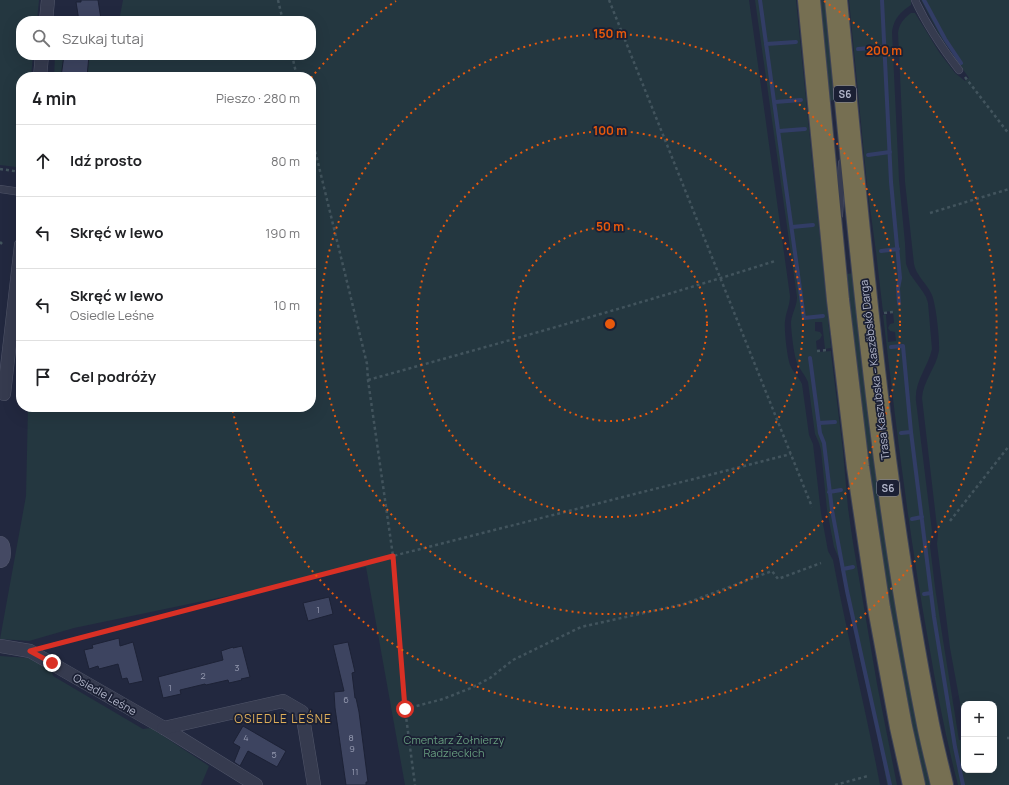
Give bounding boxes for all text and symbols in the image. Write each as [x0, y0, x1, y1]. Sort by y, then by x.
search box [16, 16, 316, 60]
text: 150 m [593, 25, 627, 42]
icon: search [30, 27, 52, 49]
text: Szukaj tutaj [62, 28, 144, 49]
text: 200 m [866, 42, 902, 59]
road number: S6 [834, 86, 856, 102]
text: 4 min [32, 87, 76, 110]
text: Pieszo · 280 m [216, 89, 300, 107]
text: 100 m [593, 122, 627, 139]
icon: ahead [32, 150, 54, 172]
text: Idź prosto [70, 150, 142, 171]
text: 80 m [271, 152, 300, 170]
text: 50 m [596, 218, 624, 235]
icon: left [32, 222, 54, 244]
text: Skręć w lewo [70, 222, 164, 243]
text: 190 m [265, 224, 300, 242]
street label: Trasa Kaszubska – Kaszëbskô Darga [856, 279, 892, 461]
text: Skręć w lewo [70, 285, 164, 306]
icon: left [32, 294, 54, 316]
text: 10 m [273, 296, 300, 314]
text: Osiedle Leśne [70, 306, 154, 324]
centre of rings [603, 317, 617, 331]
icon: arrive [32, 366, 54, 388]
text: Cel podróży [70, 366, 156, 387]
road number: S6 [877, 480, 899, 496]
house number: 1 [316, 603, 320, 616]
route end [43, 654, 61, 672]
house number: 3 [235, 661, 240, 674]
house number: 2 [200, 669, 206, 682]
street label: Osiedle Leśne [70, 670, 140, 719]
house number: 1 [168, 681, 172, 694]
house number: 6 [343, 693, 349, 706]
route start [396, 700, 414, 718]
map controls [961, 701, 997, 773]
button: + [961, 701, 997, 737]
district label: OSIEDLE LEŚNE [234, 710, 332, 727]
house number: 4 [243, 731, 249, 744]
house number: 8 [348, 731, 354, 744]
park label: Cmentarz Żołnierzy Radzieckich [404, 732, 505, 760]
button: − [961, 737, 997, 773]
house number: 9 [349, 742, 355, 755]
house number: 5 [271, 748, 277, 761]
house number: 11 [351, 765, 359, 778]

